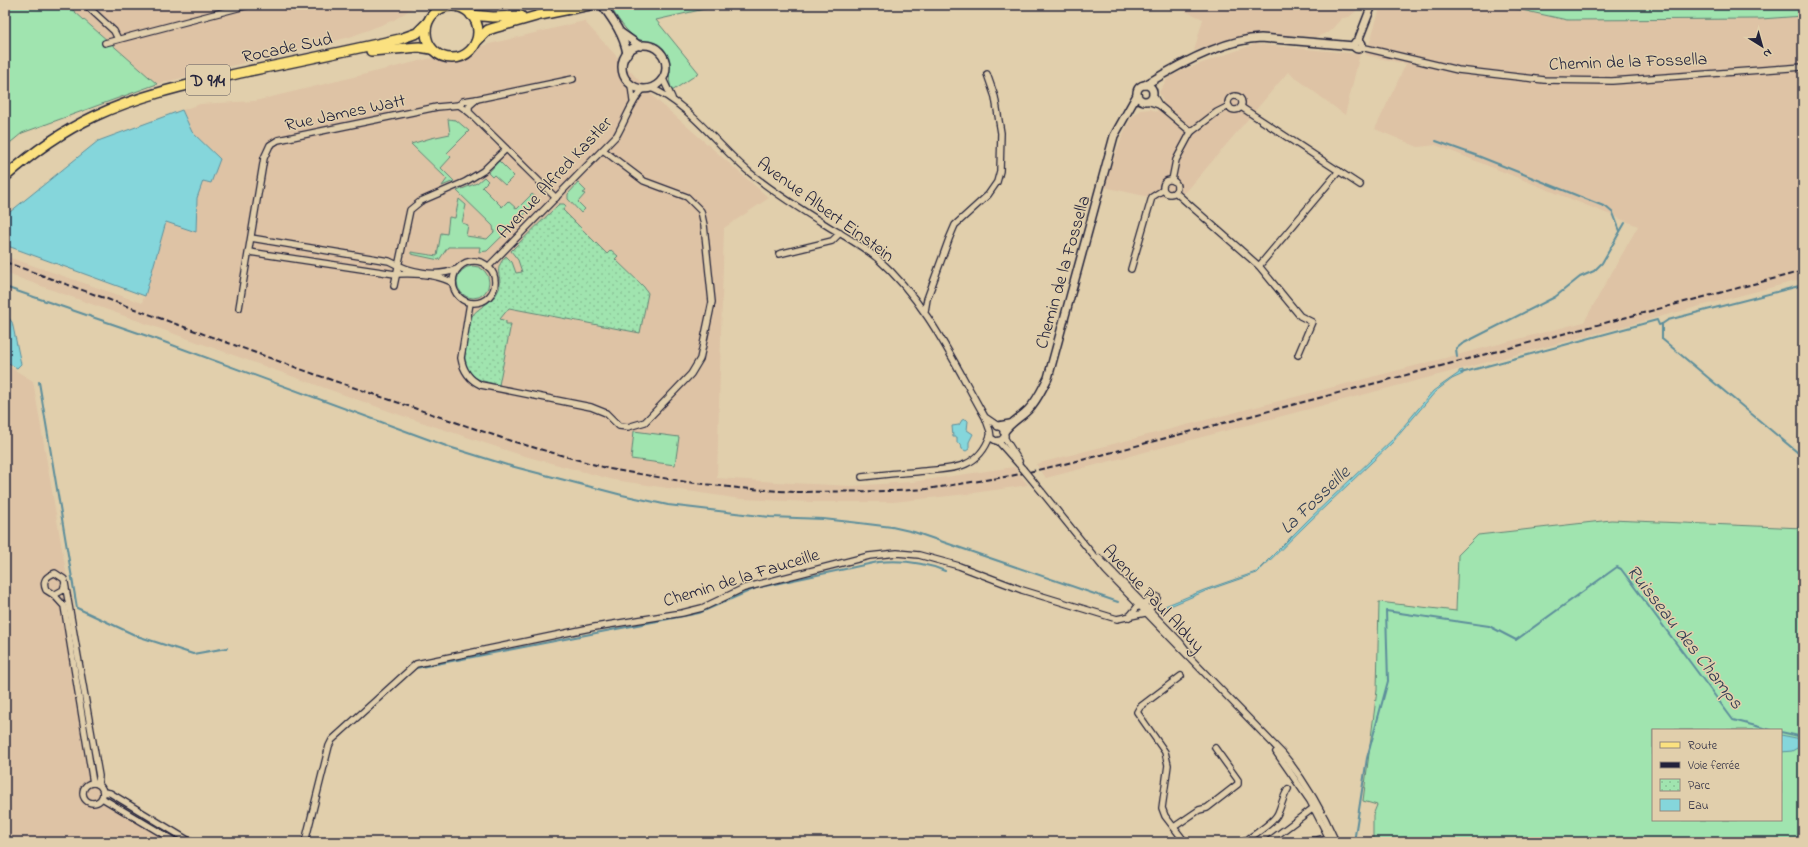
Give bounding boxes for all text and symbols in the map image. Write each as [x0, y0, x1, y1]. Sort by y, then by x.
north arrow [1742, 26, 1782, 66]
street label: Rocade Sud [240, 27, 335, 71]
text: N [1760, 45, 1775, 62]
street label: Chemin de la Fossella [1548, 47, 1708, 79]
road number: D 914 [186, 65, 230, 95]
street label: Rue James Watt [283, 88, 408, 139]
street label: Avenue Alfred Kastler [492, 111, 619, 245]
street label: Avenue Albert Einstein [751, 152, 899, 270]
street label: Chemin de la Fossella [1030, 193, 1098, 352]
water label: La Fosseille [1274, 459, 1358, 541]
street label: Avenue Paul Alduy [1095, 539, 1210, 659]
street label: Chemin de la Fauceille [660, 543, 824, 615]
water label: Ruisseau des Champs [1619, 560, 1749, 716]
legend [1652, 729, 1782, 821]
text: Route [1688, 737, 1718, 755]
text: Voie ferrée [1687, 757, 1740, 775]
text: Parc [1688, 777, 1710, 795]
text: Eau [1688, 797, 1709, 815]

